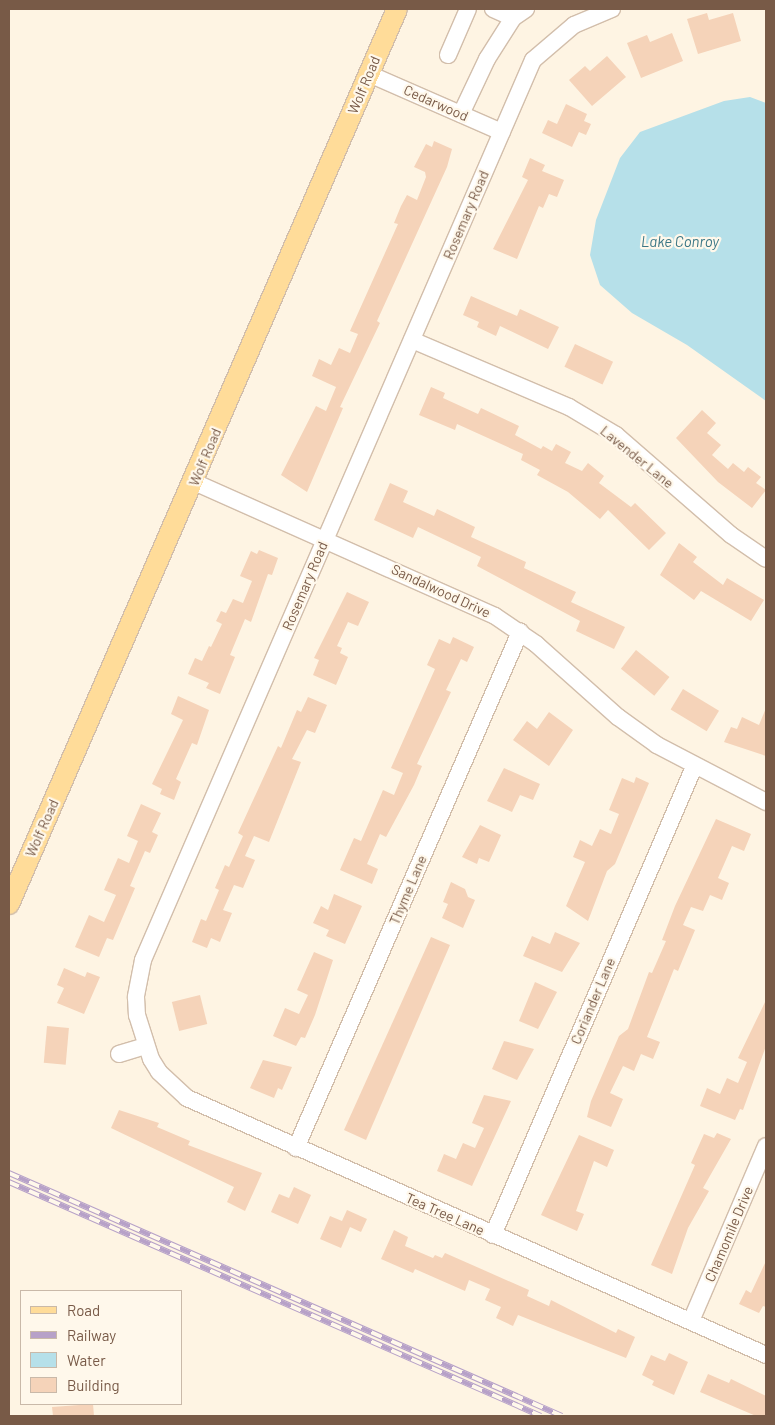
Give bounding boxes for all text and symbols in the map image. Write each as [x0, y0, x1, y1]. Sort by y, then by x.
street label: Wolf Road [344, 54, 384, 116]
street label: Cedarwood [401, 81, 471, 125]
street label: Rosemary Road [440, 168, 492, 262]
water label: Lake Conroy [641, 233, 719, 251]
street label: Lavender Lane [597, 422, 677, 492]
street label: Wolf Road [185, 426, 225, 488]
street label: Rosemary Road [279, 539, 331, 633]
street label: Sandalwood Drive [389, 561, 493, 621]
street label: Wolf Road [22, 797, 62, 859]
street label: Thyme Lane [386, 853, 430, 927]
street label: Coriander Lane [567, 955, 619, 1047]
street label: Chamomile Drive [701, 1184, 757, 1284]
street label: Tea Tree Lane [403, 1189, 487, 1239]
legend [20, 1290, 182, 1405]
text: Road [67, 1301, 100, 1319]
text: Railway [67, 1326, 116, 1344]
text: Water [67, 1351, 106, 1369]
text: Building [67, 1376, 120, 1394]

